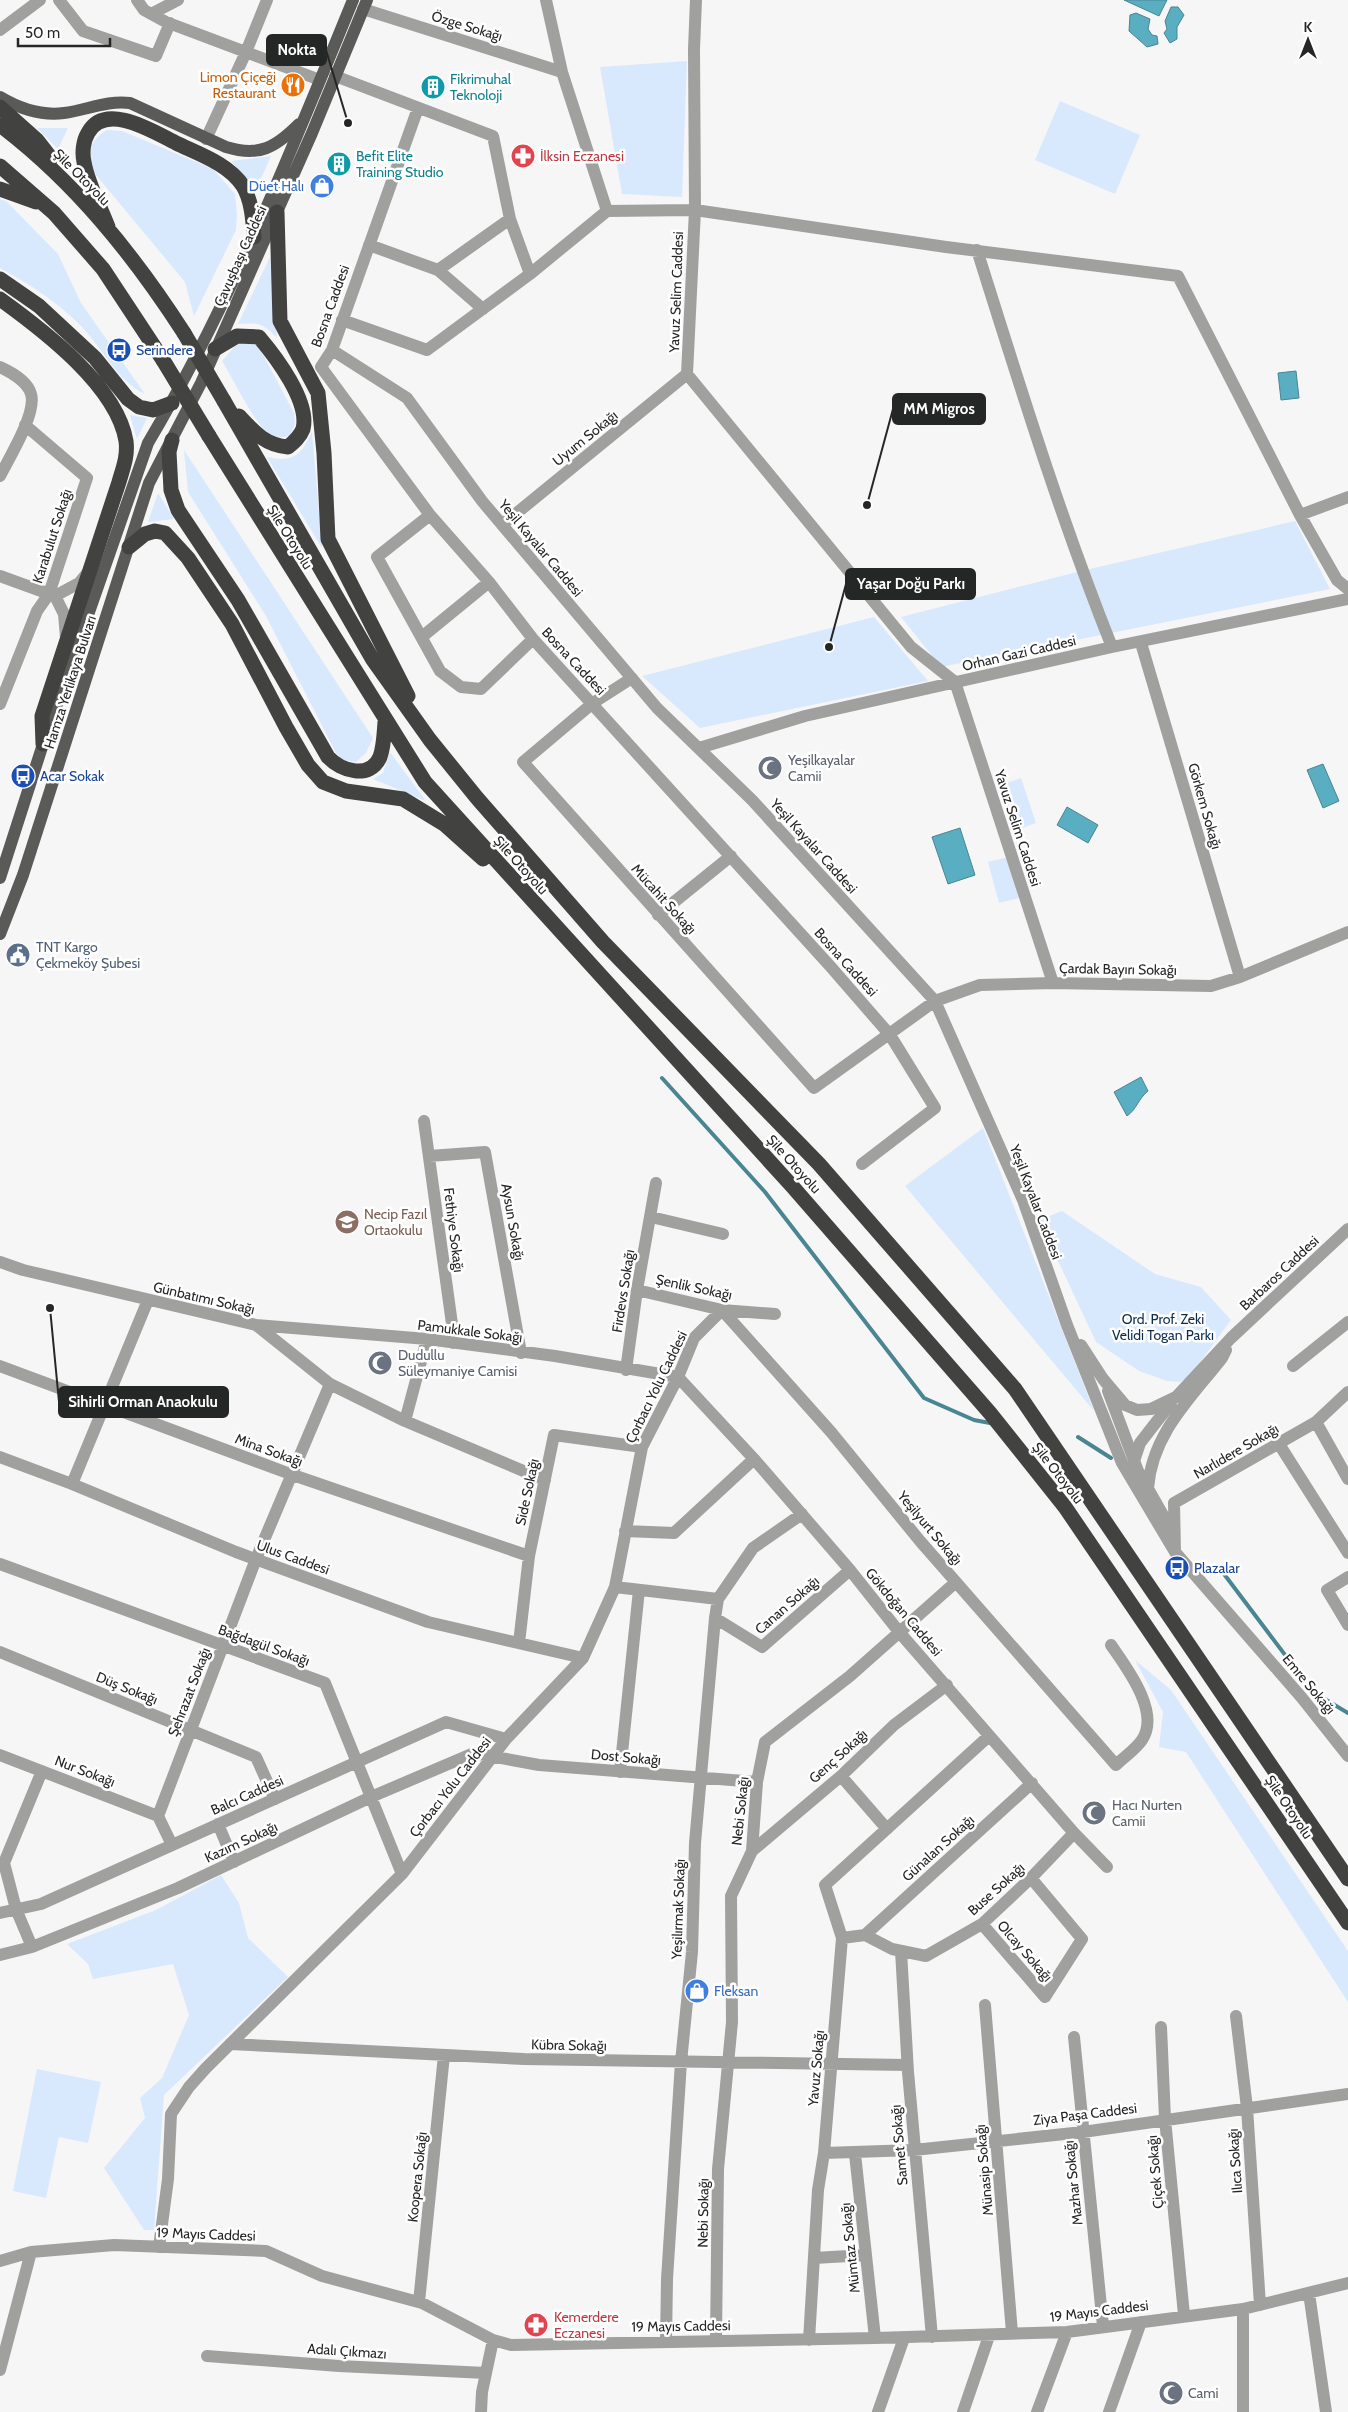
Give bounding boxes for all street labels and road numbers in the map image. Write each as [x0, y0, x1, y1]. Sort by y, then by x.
street label: Özge Sokağı [429, 7, 505, 45]
street label: Şile Otoyolu [50, 145, 114, 209]
street label: Çavuşbaşı Caddesi [210, 203, 270, 309]
street label: Yavuz Selim Caddesi [665, 231, 687, 354]
street label: Bosna Caddesi [307, 262, 353, 350]
street label: Uyum Sokağı [549, 406, 621, 470]
street label: Karabulut Sokağı [28, 487, 76, 585]
street label: Yeşil Kayalar Caddesi [494, 495, 587, 600]
street label: Şile Otoyolu [263, 501, 317, 573]
street label: Hamza Yerlikaya Bulvarı [40, 613, 100, 751]
street label: Bosna Caddesi [538, 623, 610, 699]
street label: Orhan Gazi Caddesi [960, 631, 1078, 675]
street label: Görkem Sokağı [1184, 761, 1226, 851]
street label: Yavuz Selim Caddesi [990, 767, 1045, 888]
street label: Yeşil Kayalar Caddesi [766, 794, 861, 897]
street label: Şile Otoyolu [490, 832, 552, 898]
street label: Mücahit Sokağı [628, 860, 700, 938]
street label: Bosna Caddesi [810, 924, 882, 1000]
street label: Çardak Bayırı Sokağı [1059, 959, 1177, 979]
street label: Şile Otoyolu [763, 1131, 825, 1197]
street label: Yeşil Kayalar Caddesi [1005, 1141, 1066, 1262]
street label: Aysun Sokağı [497, 1182, 529, 1262]
street label: Fethiye Sokağı [440, 1187, 468, 1273]
street label: Barbaros Caddesi [1236, 1232, 1322, 1314]
street label: Firdevs Sokağı [608, 1248, 638, 1334]
street label: Şenlik Sokağı [654, 1270, 734, 1304]
street label: Günbatımı Sokağı [151, 1278, 257, 1318]
street label: Pamukkale Sokağı [416, 1316, 524, 1346]
street label: Çorbacı Yolu Caddesi [621, 1328, 691, 1446]
street label: Narlıdere Sokağı [1190, 1419, 1282, 1483]
street label: Mina Sokağı [233, 1429, 305, 1471]
street label: Şile Otoyolu [1028, 1439, 1088, 1507]
street label: Side Sokağı [511, 1457, 543, 1527]
street label: Yeşilyurt Sokağı [893, 1486, 966, 1569]
street label: Ulus Caddesi [254, 1535, 332, 1579]
street label: Gökdoğan Caddesi [862, 1564, 946, 1660]
street label: Canan Sokağı [751, 1572, 823, 1638]
street label: Bağdagül Sokağı [216, 1620, 312, 1670]
street label: Şehrazat Sokağı [164, 1645, 214, 1739]
street label: Emre Sokağı [1279, 1650, 1339, 1718]
street label: Düş Sokağı [93, 1667, 161, 1709]
street label: Genç Sokağı [805, 1725, 871, 1787]
street label: Çorbacı Yolu Caddesi [405, 1733, 495, 1841]
street label: Dost Sokağı [590, 1745, 662, 1769]
street label: Nur Sokağı [52, 1751, 118, 1791]
street label: Balcı Caddesi [208, 1771, 286, 1819]
street label: Şile Otoyolu [1261, 1772, 1317, 1842]
street label: Nebi Sokağı [727, 1775, 753, 1846]
street label: Günalan Sokağı [898, 1811, 978, 1885]
street label: Kazım Sokağı [202, 1817, 280, 1867]
street label: Yeşilırmak Sokağı [667, 1858, 689, 1961]
street label: Buse Sokağı [964, 1859, 1028, 1919]
street label: Olcay Sokağı [993, 1917, 1057, 1985]
street label: Yavuz Sokağı [804, 2029, 828, 2108]
street label: Kübra Sokağı [531, 2035, 607, 2055]
street label: Ziya Paşa Caddesi [1032, 2099, 1138, 2129]
street label: Samet Sokağı [887, 2104, 911, 2186]
street label: Münasip Sokağı [971, 2124, 997, 2216]
street label: Ilıca Sokağı [1224, 2128, 1246, 2194]
street label: Koopera Sokağı [403, 2131, 431, 2223]
street label: Çiçek Sokağı [1143, 2135, 1167, 2209]
street label: Mazhar Sokağı [1060, 2140, 1086, 2226]
street label: Nebi Sokağı [693, 2178, 713, 2248]
street label: Mümtaz Sokağı [836, 2202, 864, 2294]
street label: 19 Mayıs Caddesi [156, 2223, 256, 2245]
street label: 19 Mayıs Caddesi [1049, 2296, 1149, 2326]
street label: 19 Mayıs Caddesi [631, 2316, 731, 2336]
street label: Adalı Çıkmazı [307, 2339, 387, 2363]

